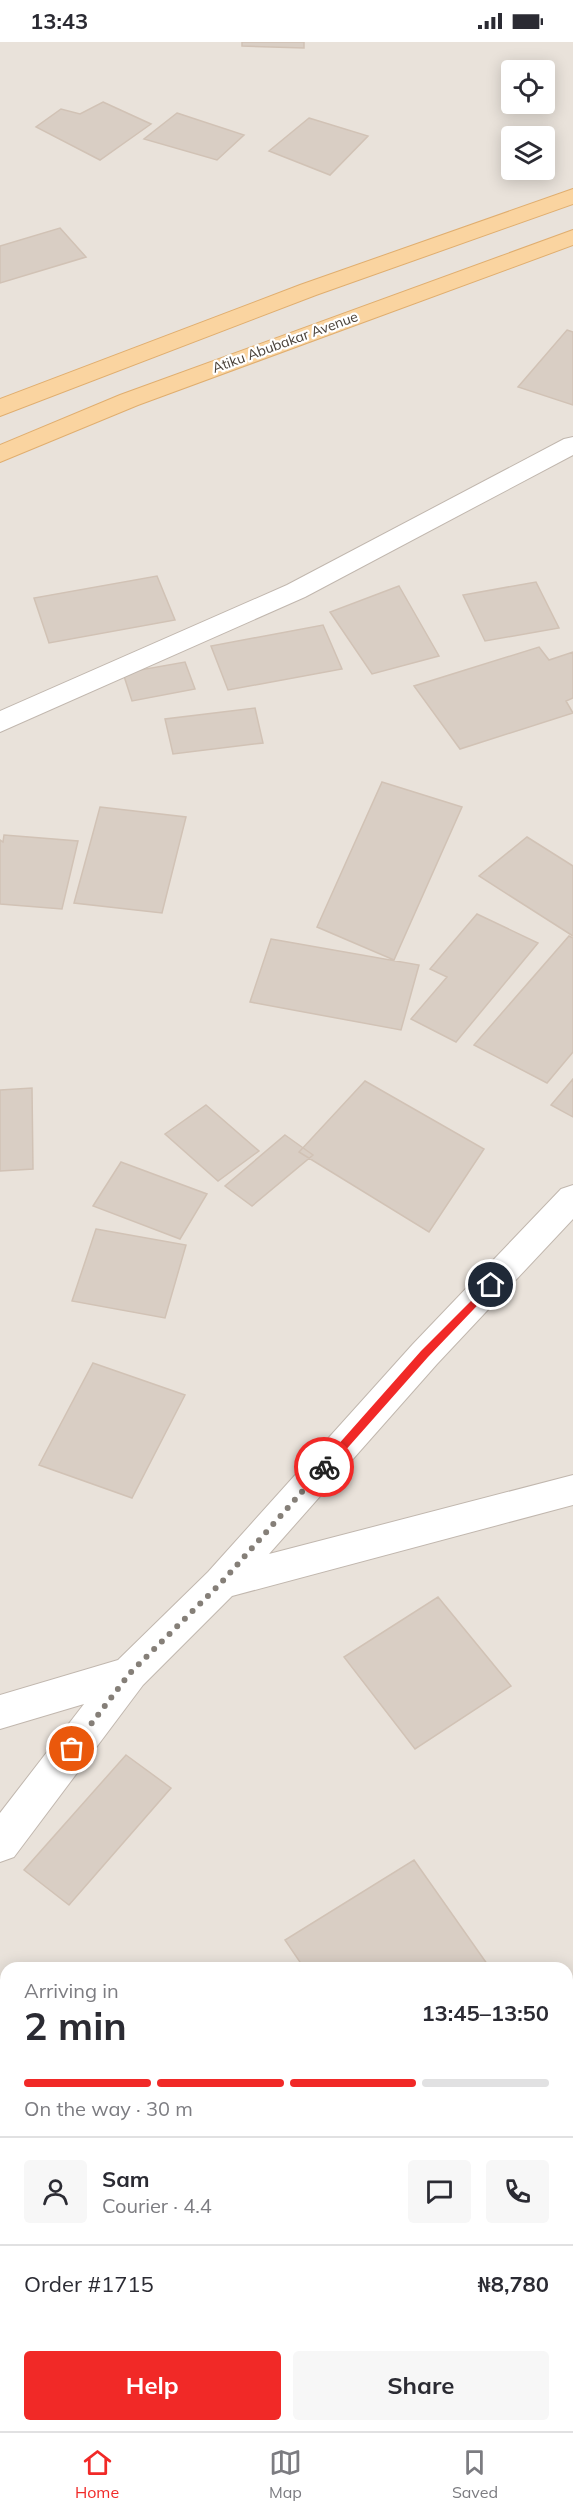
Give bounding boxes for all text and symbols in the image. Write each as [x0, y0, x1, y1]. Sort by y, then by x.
text: 13:43 [30, 7, 88, 35]
map controls [501, 60, 555, 180]
button: locate [501, 60, 555, 114]
button: layers [501, 126, 555, 180]
street label: Atiku Abubakar Avenue [210, 307, 360, 377]
pin [465, 1259, 516, 1310]
icon: home [474, 1268, 507, 1301]
courier [294, 1437, 354, 1497]
icon: bike [308, 1451, 341, 1484]
pin [46, 1723, 97, 1774]
icon: bag [55, 1732, 88, 1765]
text: Arriving in [24, 1978, 119, 2003]
text: 13:45–13:50 [421, 1999, 549, 2027]
text: 2 min [24, 2001, 127, 2050]
text: On the way · 30 m [24, 2096, 193, 2121]
button: person [24, 2160, 87, 2223]
button: chat [408, 2160, 471, 2223]
button: phone [486, 2160, 549, 2223]
text: Sam [102, 2165, 150, 2193]
text: Courier · 4.4 [102, 2193, 212, 2218]
text: Order #1715 [24, 2270, 154, 2298]
text: ₦8,780 [478, 2270, 549, 2298]
button: Help [24, 2351, 281, 2420]
button: Share [293, 2351, 549, 2420]
tab: Home [75, 2446, 119, 2502]
tab: Map [269, 2446, 302, 2502]
tab: Saved [452, 2446, 498, 2502]

